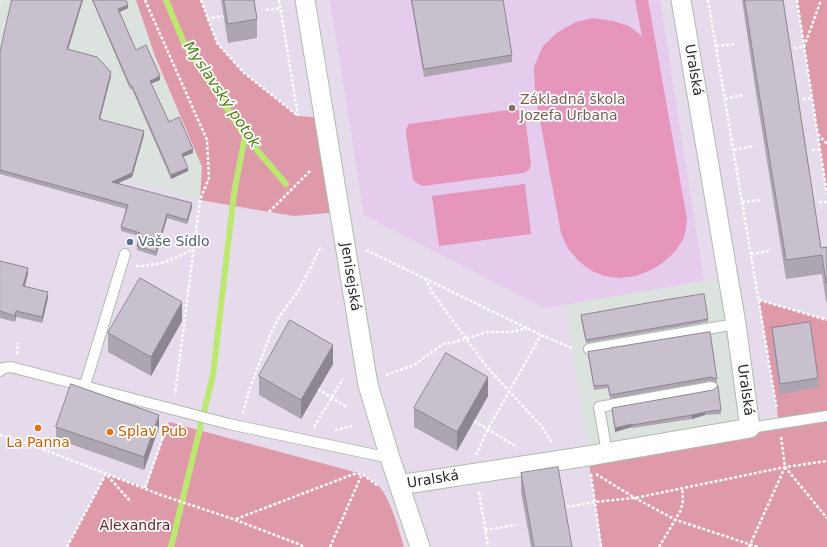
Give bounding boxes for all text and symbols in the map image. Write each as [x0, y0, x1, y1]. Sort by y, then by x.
water label: Myslavský potok [179, 38, 263, 152]
street label: Uralská [680, 43, 706, 97]
place label: Základná škola Jozefa Urbana [520, 92, 625, 124]
marker: Základná škola Jozefa Urbana [507, 103, 517, 113]
place label: Vaše Sídlo [138, 234, 210, 250]
marker: Vaše Sídlo [125, 237, 135, 247]
street label: Jenisejská [336, 242, 364, 312]
street label: Uralská [733, 363, 757, 417]
marker: La Panna [33, 423, 43, 433]
place label: Splav Pub [118, 424, 187, 440]
marker: Splav Pub [105, 427, 115, 437]
place label: La Panna [6, 435, 70, 451]
street label: Uralská [406, 468, 460, 492]
park label: Alexandra [100, 518, 170, 534]

